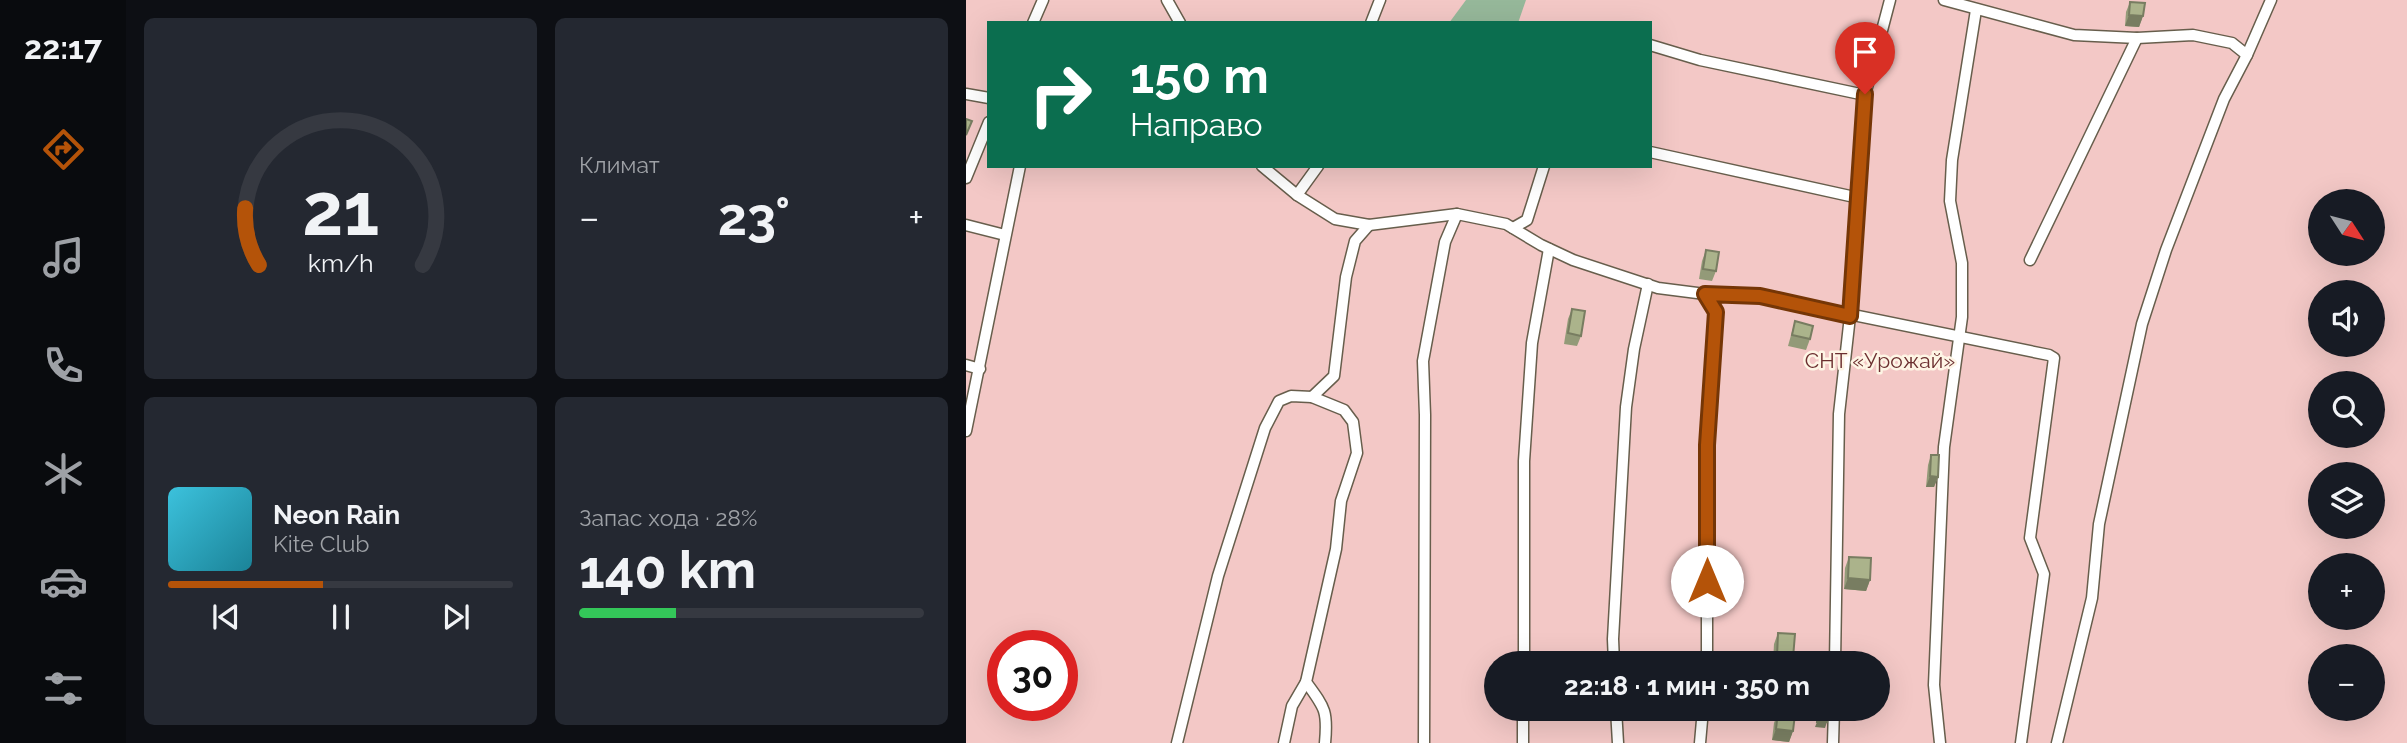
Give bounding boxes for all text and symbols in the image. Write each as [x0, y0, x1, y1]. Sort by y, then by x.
pin [1835, 22, 1895, 94]
text: 22:17 [24, 29, 102, 66]
icon: arrive [1846, 33, 1884, 71]
text: 150 m [1130, 47, 1269, 104]
icon: right [1015, 49, 1106, 140]
text: Направо [1130, 106, 1262, 143]
icon: directions [39, 125, 88, 174]
text: Климат [579, 151, 660, 178]
text: 21 [302, 167, 379, 252]
text: 23° [718, 186, 790, 247]
north arrow [2308, 189, 2385, 266]
map controls [2308, 189, 2385, 721]
text: − [579, 195, 599, 240]
text: + [908, 195, 924, 240]
icon: music [39, 233, 88, 282]
text: km/h [308, 247, 373, 277]
button: sound [2308, 280, 2385, 357]
icon: phone [39, 341, 88, 390]
park label: СНТ «Урожай» [1805, 348, 1955, 373]
button: search [2308, 371, 2385, 448]
icon: climate [39, 449, 88, 498]
button: layers [2308, 462, 2385, 539]
text: Neon Rain [273, 500, 400, 530]
text: Запас хода · 28% [579, 504, 757, 531]
text: Kite Club [273, 530, 370, 557]
text: 140 km [579, 539, 756, 600]
position arrow [1670, 544, 1744, 618]
button: + [2308, 553, 2385, 630]
icon: car [39, 557, 88, 606]
icon: previous [207, 598, 245, 636]
icon: pause [322, 598, 360, 636]
icon: next [437, 598, 475, 636]
speed limit sign: 30 [987, 630, 1078, 721]
button: − [2308, 644, 2385, 721]
icon: filters [39, 664, 88, 713]
text: 22:18 · 1 мин · 350 m [1564, 671, 1810, 701]

